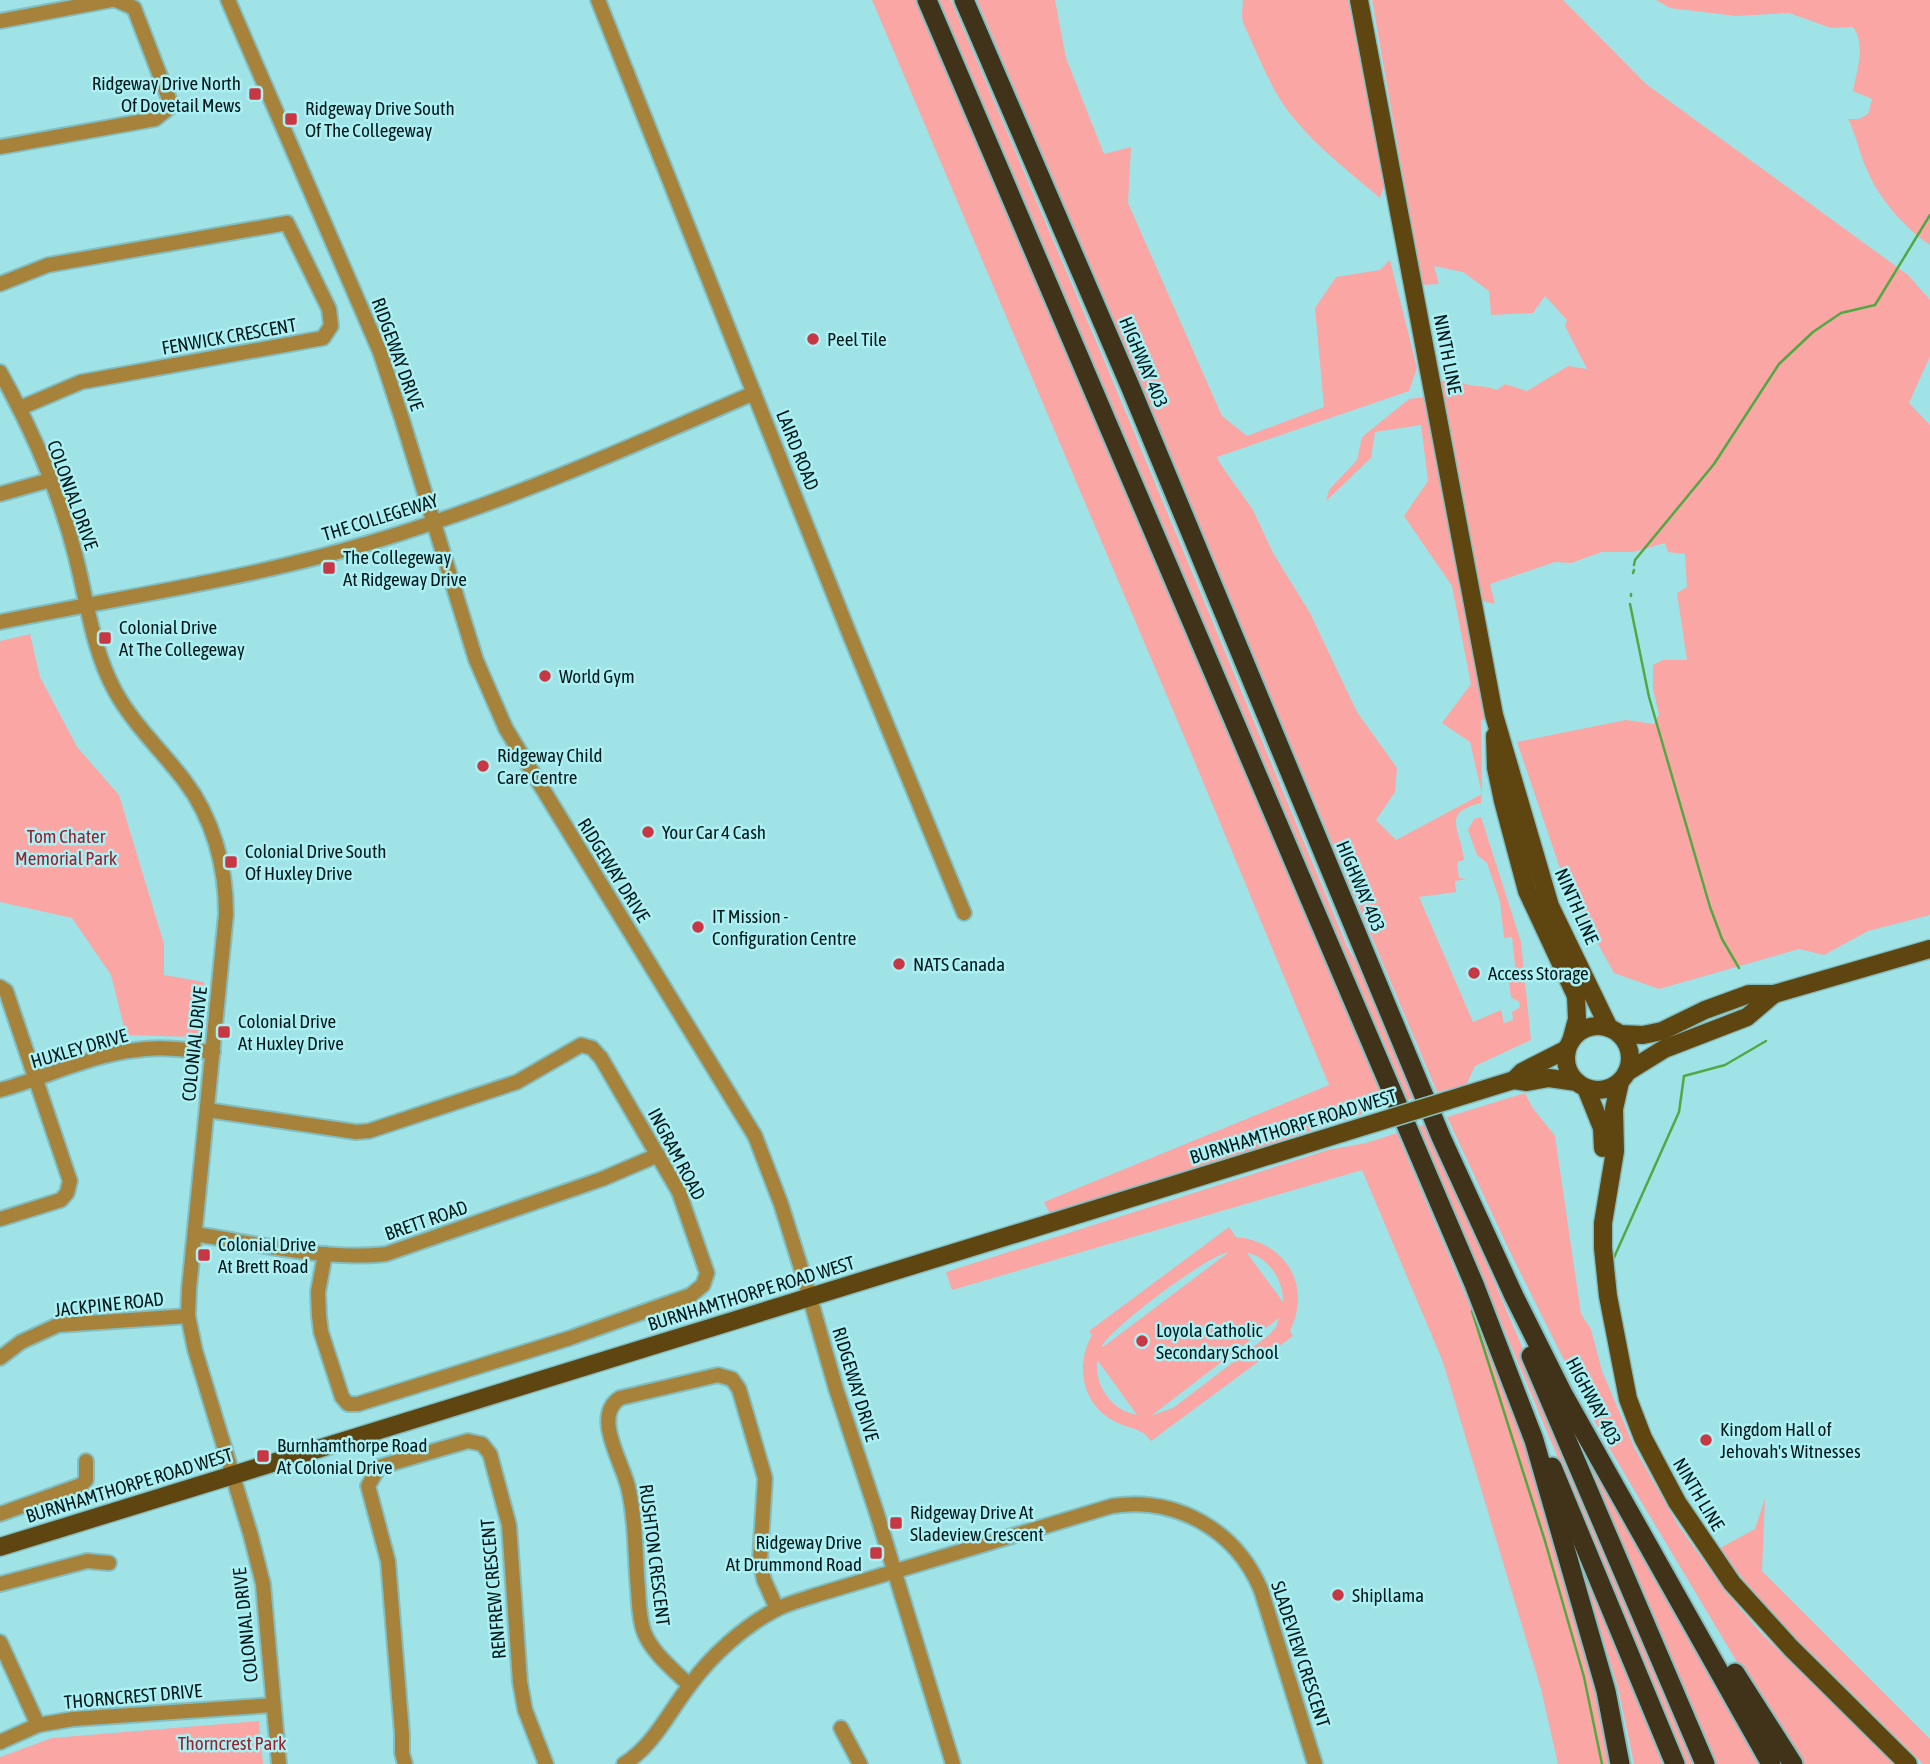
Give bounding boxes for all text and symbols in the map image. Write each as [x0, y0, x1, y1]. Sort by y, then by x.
place label: Ridgeway Drive North Of Dovetail Mews [92, 72, 241, 116]
marker: Ridgeway Drive North Of Dovetail Mews [247, 86, 263, 102]
place label: Ridgeway Drive South Of The Collegeway [305, 97, 455, 141]
marker: Ridgeway Drive South Of The Collegeway [283, 111, 299, 127]
street label: RIDGEWAY DRIVE [367, 295, 429, 413]
street label: NINTH LINE [1429, 312, 1467, 396]
street label: FENWICK CRESCENT [160, 313, 299, 359]
street label: HIGHWAY 403 [1115, 313, 1173, 411]
place label: Peel Tile [827, 328, 887, 350]
marker: Peel Tile [805, 331, 821, 347]
street label: LAIRD ROAD [772, 407, 824, 493]
street label: COLONIAL DRIVE [43, 437, 103, 553]
street label: THE COLLEGEWAY [319, 489, 441, 545]
place label: The Collegeway At Ridgeway Drive [343, 546, 467, 590]
marker: The Collegeway At Ridgeway Drive [321, 560, 337, 576]
place label: Colonial Drive At The Collegeway [119, 616, 245, 660]
marker: Colonial Drive At The Collegeway [97, 630, 113, 646]
place label: World Gym [559, 665, 635, 687]
marker: World Gym [537, 668, 553, 684]
place label: Ridgeway Child Care Centre [497, 744, 603, 788]
marker: Ridgeway Child Care Centre [475, 758, 491, 774]
street label: RIDGEWAY DRIVE [573, 814, 655, 926]
place label: Your Car 4 Cash [662, 821, 766, 843]
marker: Your Car 4 Cash [640, 824, 656, 840]
park label: Tom Chater Memorial Park [15, 825, 118, 869]
street label: HIGHWAY 403 [1332, 837, 1390, 935]
place label: Colonial Drive South Of Huxley Drive [245, 840, 387, 884]
marker: Colonial Drive South Of Huxley Drive [223, 854, 239, 870]
street label: NINTH LINE [1551, 865, 1603, 947]
place label: IT Mission - Configuration Centre [712, 905, 856, 949]
marker: IT Mission - Configuration Centre [690, 919, 706, 935]
place label: NATS Canada [913, 953, 1005, 975]
marker: NATS Canada [891, 956, 907, 972]
place label: Access Storage [1488, 962, 1589, 984]
marker: Access Storage [1466, 965, 1482, 981]
street label: COLONIAL DRIVE [177, 986, 211, 1102]
place label: Colonial Drive At Huxley Drive [238, 1010, 344, 1054]
street label: HUXLEY DRIVE [28, 1024, 130, 1072]
marker: Colonial Drive At Huxley Drive [216, 1024, 232, 1040]
street label: BURNHAMTHORPE ROAD WEST [1187, 1084, 1400, 1168]
street label: INGRAM ROAD [644, 1104, 710, 1204]
street label: BRETT ROAD [382, 1196, 470, 1244]
place label: Colonial Drive At Brett Road [218, 1233, 316, 1277]
marker: Colonial Drive At Brett Road [196, 1247, 212, 1263]
street label: BURNHAMTHORPE ROAD WEST [645, 1251, 858, 1335]
street label: JACKPINE ROAD [53, 1287, 165, 1321]
place label: Loyola Catholic Secondary School [1156, 1319, 1279, 1363]
street label: RIDGEWAY DRIVE [828, 1324, 884, 1444]
marker: Loyola Catholic Secondary School [1134, 1333, 1150, 1349]
street label: HIGHWAY 403 [1562, 1353, 1626, 1449]
place label: Kingdom Hall of Jehovah's Witnesses [1720, 1418, 1861, 1462]
marker: Kingdom Hall of Jehovah's Witnesses [1698, 1432, 1714, 1448]
place label: Burnhamthorpe Road At Colonial Drive [277, 1434, 427, 1478]
street label: BURNHAMTHORPE ROAD WEST [23, 1443, 236, 1527]
marker: Burnhamthorpe Road At Colonial Drive [255, 1448, 271, 1464]
street label: NINTH LINE [1669, 1454, 1729, 1534]
street label: RUSHTON CRESCENT [635, 1483, 675, 1628]
place label: Ridgeway Drive At Sladeview Crescent [910, 1501, 1044, 1545]
marker: Ridgeway Drive At Sladeview Crescent [888, 1515, 904, 1531]
street label: RENFREW CRESCENT [476, 1517, 510, 1660]
place label: Ridgeway Drive At Drummond Road [726, 1531, 862, 1575]
marker: Ridgeway Drive At Drummond Road [868, 1545, 884, 1561]
street label: COLONIAL DRIVE [228, 1567, 262, 1683]
street label: SLADEVIEW CRESCENT [1267, 1578, 1335, 1730]
place label: Shipllama [1352, 1584, 1424, 1606]
marker: Shipllama [1330, 1587, 1346, 1603]
street label: THORNCREST DRIVE [63, 1679, 203, 1713]
park label: Thorncrest Park [178, 1732, 287, 1754]

